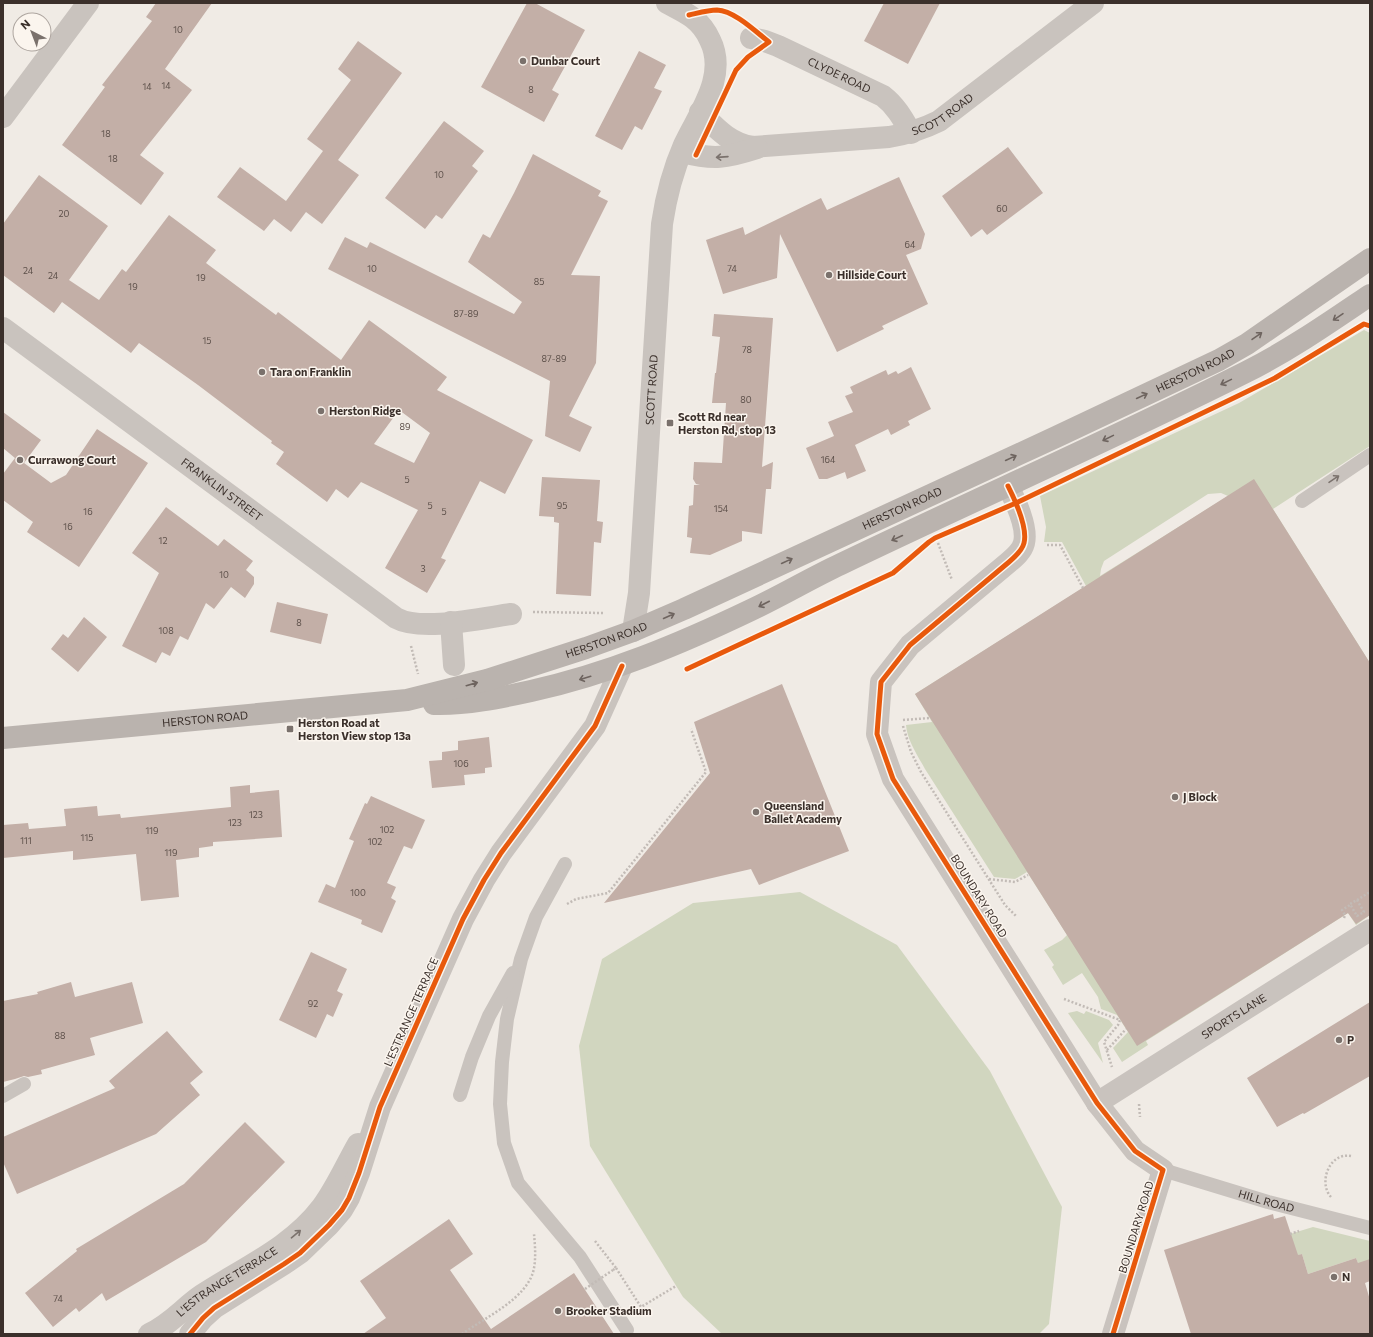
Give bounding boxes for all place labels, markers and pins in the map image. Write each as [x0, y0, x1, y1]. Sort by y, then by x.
place label: Dunbar Court [531, 54, 601, 67]
marker: Dunbar Court [518, 56, 528, 66]
place label: Hillside Court [837, 268, 907, 281]
marker: Hillside Court [824, 270, 834, 280]
place label: Tara on Franklin [270, 365, 351, 378]
marker: Tara on Franklin [257, 367, 267, 377]
place label: Herston Ridge [329, 404, 401, 417]
marker: Herston Ridge [316, 406, 326, 416]
place label: Scott Rd near Herston Rd, stop 13 [678, 410, 776, 436]
marker: Scott Rd near Herston Rd, stop 13 [665, 418, 675, 428]
place label: Currawong Court [28, 453, 116, 466]
marker: Currawong Court [15, 455, 25, 465]
place label: Herston Road at Herston View stop 13a [298, 716, 411, 742]
marker: Herston Road at Herston View stop 13a [285, 724, 295, 734]
place label: J Block [1183, 790, 1218, 804]
marker: J Block [1170, 792, 1180, 802]
place label: Queensland Ballet Academy [764, 799, 842, 825]
marker: Queensland Ballet Academy [751, 807, 761, 817]
place label: P [1347, 1033, 1354, 1046]
marker: P [1334, 1035, 1344, 1045]
place label: N [1342, 1270, 1350, 1283]
marker: N [1329, 1272, 1339, 1282]
place label: Brooker Stadium [566, 1304, 652, 1317]
marker: Brooker Stadium [553, 1306, 563, 1316]

